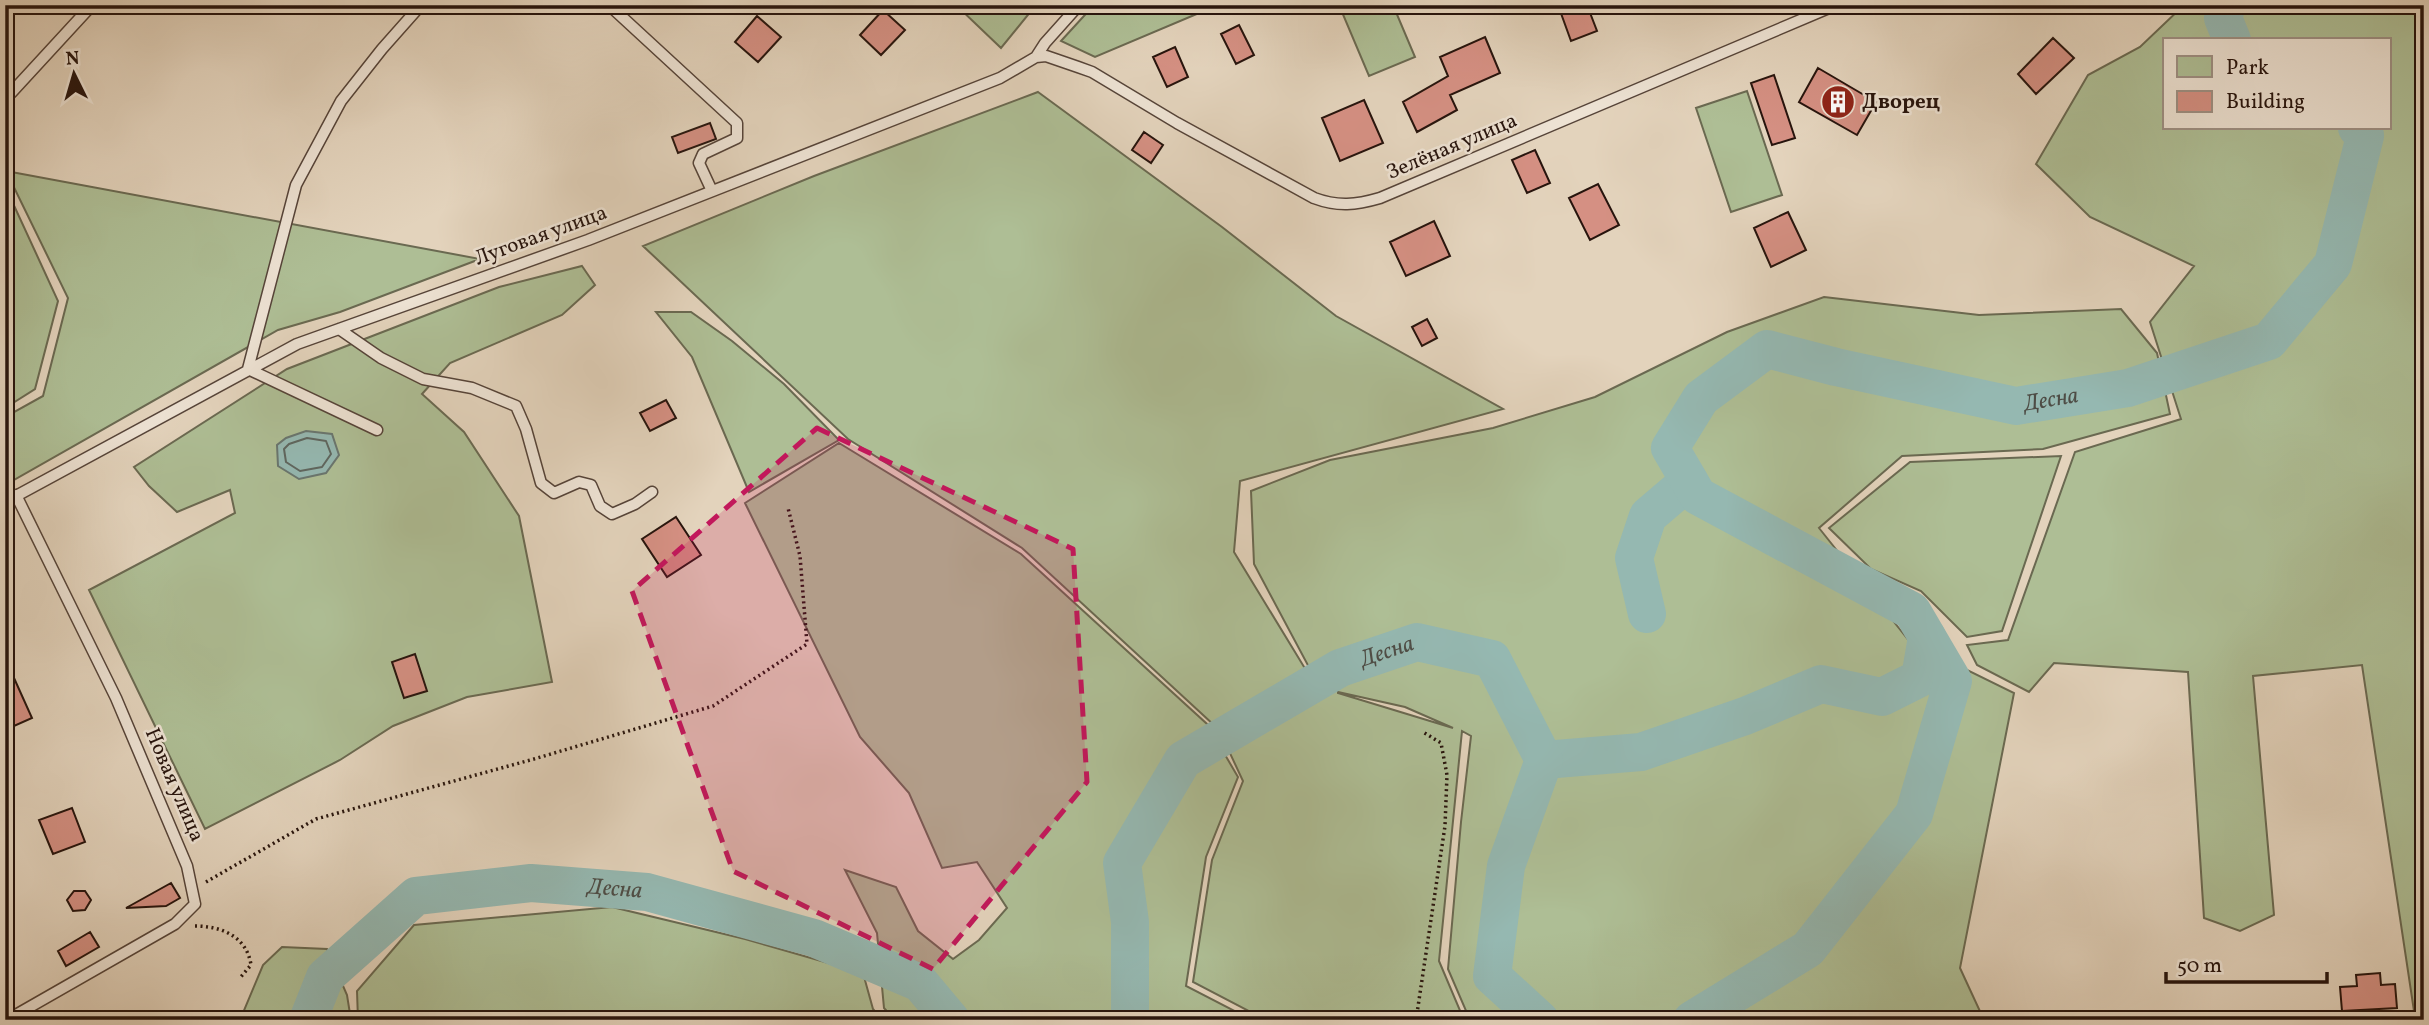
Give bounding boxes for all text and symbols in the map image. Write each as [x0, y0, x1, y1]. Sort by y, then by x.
north arrow [38, 38, 108, 108]
legend [2163, 38, 2390, 130]
text: N [65, 45, 81, 73]
text: Park [2226, 54, 2269, 83]
building icon: Дворец [1819, 83, 1857, 121]
place label: Дворец [1862, 88, 1940, 117]
text: Building [2226, 88, 2305, 117]
street label: Зелёная улица [1382, 106, 1522, 188]
street label: Луговая улица [471, 199, 611, 273]
water label: Десна [2019, 380, 2081, 421]
water label: Десна [1354, 628, 1419, 677]
street label: Новая улица [137, 724, 211, 846]
water label: Десна [584, 871, 644, 908]
scale bar [2166, 941, 2328, 985]
text: 50 m [2177, 952, 2222, 981]

